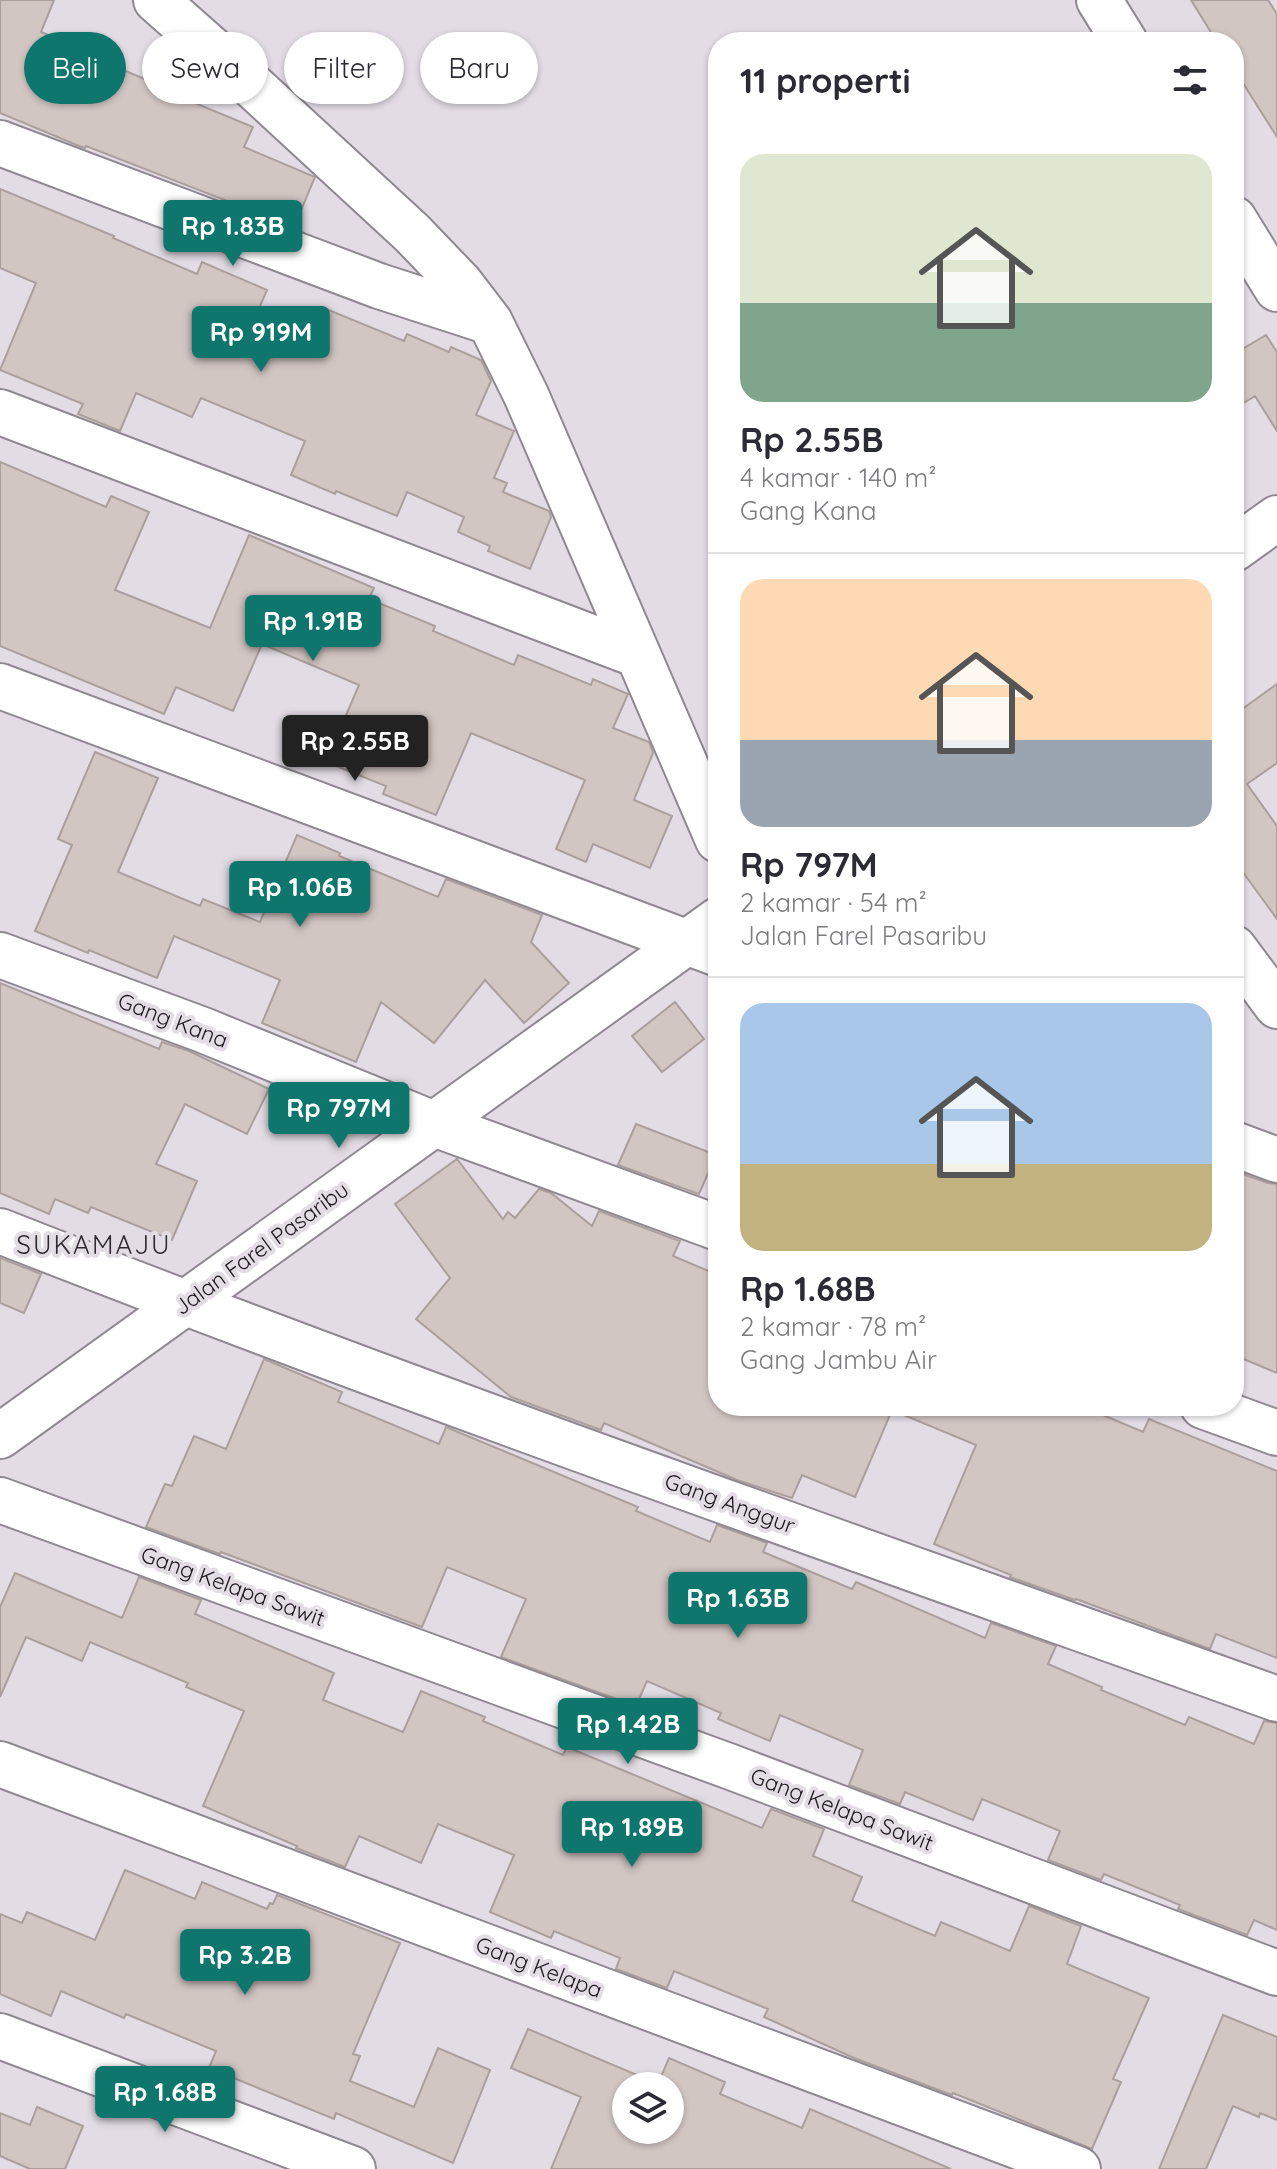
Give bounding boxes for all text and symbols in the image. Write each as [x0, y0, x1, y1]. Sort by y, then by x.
chip: Beli [24, 32, 126, 104]
chip: Sewa [142, 32, 268, 104]
chip: Filter [284, 32, 404, 104]
chip: Baru [420, 32, 538, 104]
icon: filters [1168, 58, 1212, 102]
text: 11 properti [740, 59, 911, 102]
pin: Rp 1.83B [150, 200, 316, 268]
icon: home [904, 206, 1048, 350]
text: Rp 1.83B [181, 209, 285, 242]
pin: Rp 919M [187, 306, 335, 374]
text: Rp 919M [210, 315, 312, 348]
text: Rp 2.55B [740, 418, 883, 461]
text: 4 kamar · 140 m² [740, 461, 937, 494]
text: Gang Kana [740, 494, 877, 527]
pin: Rp 1.91B [230, 595, 396, 663]
text: Rp 1.91B [263, 604, 363, 637]
icon: home [904, 631, 1048, 775]
pin: Rp 2.55B [272, 715, 438, 783]
text: Rp 2.55B [300, 724, 410, 757]
text: Rp 797M [740, 843, 878, 886]
pin: Rp 1.06B [217, 861, 383, 929]
text: Rp 1.06B [247, 870, 353, 903]
text: 2 kamar · 54 m² [740, 886, 927, 919]
text: Jalan Farel Pasaribu [740, 919, 987, 952]
street label: Gang Kana [114, 986, 232, 1054]
icon: home [904, 1055, 1048, 1199]
pin: Rp 797M [265, 1082, 413, 1150]
text: Rp 797M [286, 1091, 392, 1124]
street label: Jalan Farel Pasaribu [168, 1175, 354, 1321]
district label: SUKAMAJU [16, 1228, 172, 1261]
text: Rp 1.68B [740, 1267, 876, 1310]
text: 2 kamar · 78 m² [740, 1310, 926, 1343]
text: Gang Jambu Air [740, 1343, 937, 1376]
street label: Gang Anggur [661, 1466, 799, 1540]
street label: Gang Kelapa Sawit [137, 1540, 329, 1632]
pin: Rp 1.63B [655, 1572, 821, 1640]
text: Rp 1.63B [686, 1581, 790, 1614]
pin: Rp 1.42B [545, 1698, 711, 1766]
text: Rp 1.42B [576, 1707, 680, 1740]
street label: Gang Kelapa Sawit [747, 1761, 937, 1857]
pin: Rp 1.89B [549, 1801, 715, 1869]
text: Rp 1.89B [580, 1810, 684, 1843]
pin: Rp 3.2B [171, 1929, 319, 1997]
street label: Gang Kelapa [472, 1930, 606, 2004]
text: Rp 3.2B [198, 1938, 292, 1971]
pin: Rp 1.68B [82, 2066, 248, 2134]
map controls [612, 2072, 684, 2144]
button: layers [612, 2072, 684, 2144]
text: Rp 1.68B [113, 2075, 217, 2108]

